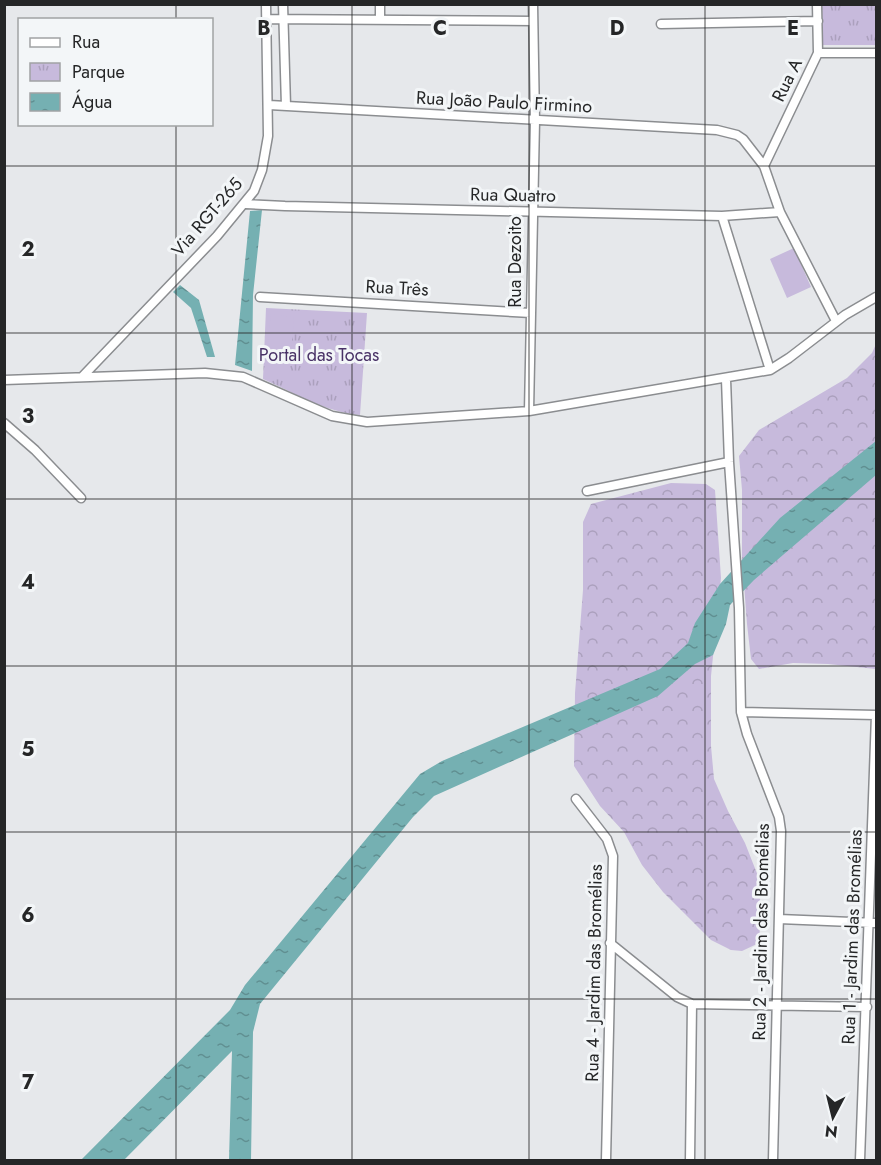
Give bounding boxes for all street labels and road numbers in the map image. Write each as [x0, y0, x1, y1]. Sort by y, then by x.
street label: Rua A [765, 54, 809, 106]
street label: Rua João Paulo Firmino [415, 84, 593, 120]
street label: Via RGT-265 [165, 172, 249, 262]
street label: Rua Quatro [470, 181, 556, 209]
street label: Rua Dezoito [502, 216, 528, 308]
street label: Rua Três [365, 273, 429, 303]
street label: Rua 2 - Jardim das Bromélias [746, 823, 776, 1041]
street label: Rua 1 - Jardim das Bromélias [835, 829, 869, 1045]
street label: Rua 4 - Jardim das Bromélias [579, 864, 609, 1082]

